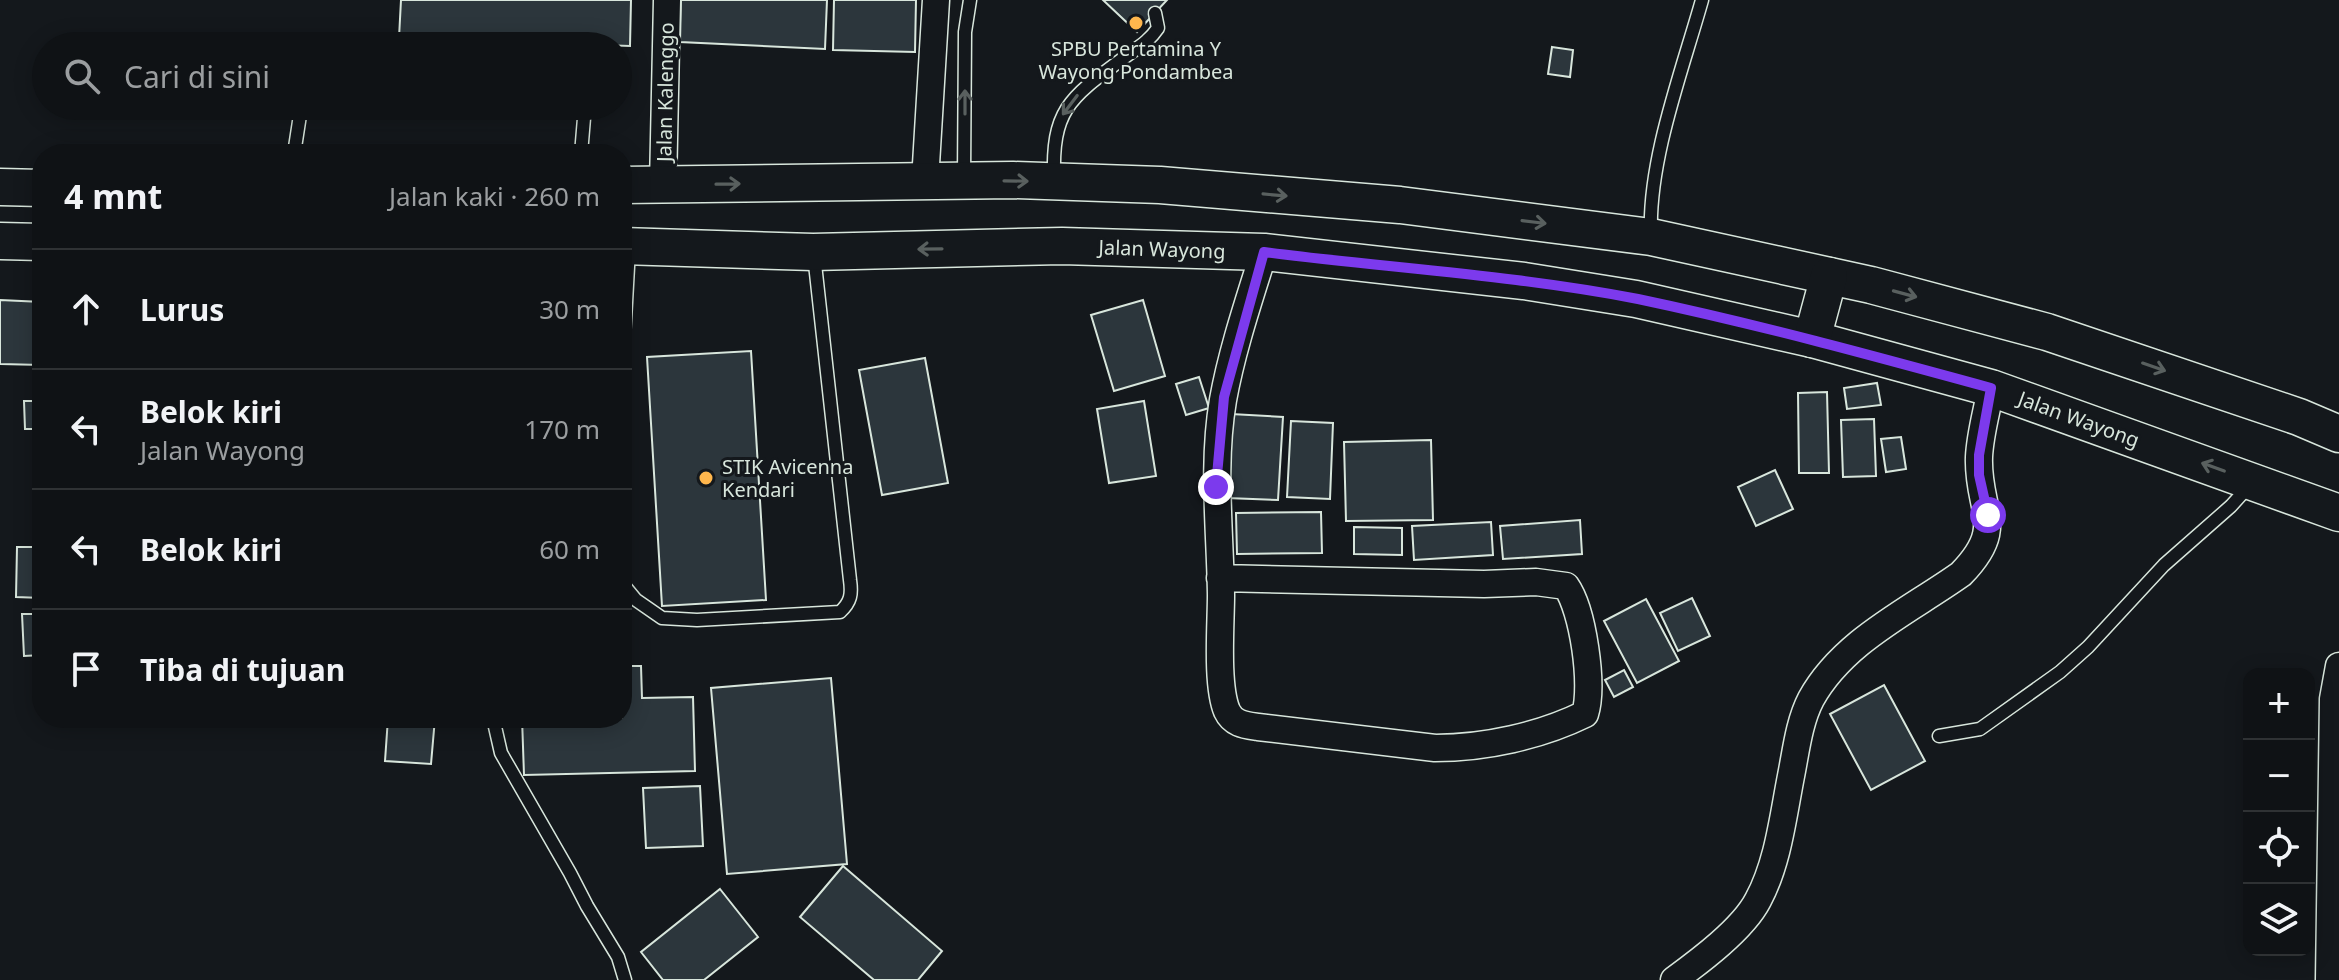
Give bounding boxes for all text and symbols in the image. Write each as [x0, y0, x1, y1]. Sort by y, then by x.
marker: SPBU Pertamina Y Wayong Pondambea [1127, 14, 1145, 32]
street label: Jalan Kalenggo [650, 22, 680, 164]
search box [32, 32, 632, 120]
place label: SPBU Pertamina Y Wayong Pondambea [1038, 35, 1234, 85]
icon: search [60, 54, 104, 98]
text: Cari di sini [124, 56, 270, 97]
one-way arrow [957, 89, 973, 116]
one-way arrow [1062, 94, 1079, 115]
text: 4 mnt [64, 173, 162, 219]
one-way arrow [1002, 173, 1029, 188]
one-way arrow [714, 176, 741, 191]
text: Jalan kaki · 260 m [389, 178, 600, 214]
one-way arrow [1262, 187, 1288, 202]
one-way arrow [1521, 215, 1546, 230]
street label: Jalan Wayong [1096, 233, 1226, 265]
one-way arrow [917, 241, 944, 257]
icon: ahead [64, 287, 108, 331]
one-way arrow [1891, 287, 1917, 302]
text: Lurus [140, 289, 224, 330]
text: 30 m [539, 291, 600, 327]
one-way arrow [2141, 361, 2166, 376]
street label: Jalan Wayong [2013, 384, 2143, 453]
text: Belok kiri [140, 391, 282, 432]
icon: left [64, 407, 108, 451]
text: 170 m [524, 411, 600, 447]
text: Jalan Wayong [140, 432, 305, 468]
place label: STIK Avicenna Kendari [722, 453, 853, 503]
one-way arrow [2201, 458, 2226, 473]
marker: STIK Avicenna Kendari [697, 469, 715, 487]
route end [1198, 469, 1234, 505]
route start [1970, 497, 2006, 533]
icon: left [64, 527, 108, 571]
text: Belok kiri [140, 529, 282, 570]
text: 60 m [539, 531, 600, 567]
icon: arrive [64, 647, 108, 691]
text: Tiba di tujuan [140, 649, 345, 690]
map controls [2243, 668, 2315, 956]
button: + [2243, 668, 2315, 740]
button: − [2243, 740, 2315, 812]
button: locate [2243, 812, 2315, 884]
button: layers [2243, 884, 2315, 956]

